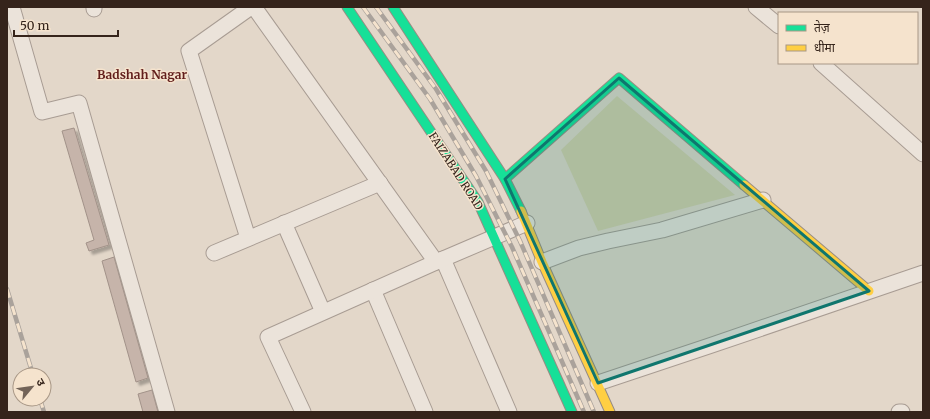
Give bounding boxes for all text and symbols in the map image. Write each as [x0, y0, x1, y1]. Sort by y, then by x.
scale bar [14, 12, 118, 38]
legend [778, 12, 918, 64]
text: 50 m [20, 18, 49, 33]
text: तेज़ [814, 20, 831, 35]
text: धीमा [814, 40, 836, 55]
district label: Badshah Nagar [97, 67, 187, 82]
street label: FAIZABAD ROAD [426, 130, 486, 212]
north arrow [12, 367, 52, 407]
text: उ [33, 376, 49, 389]

